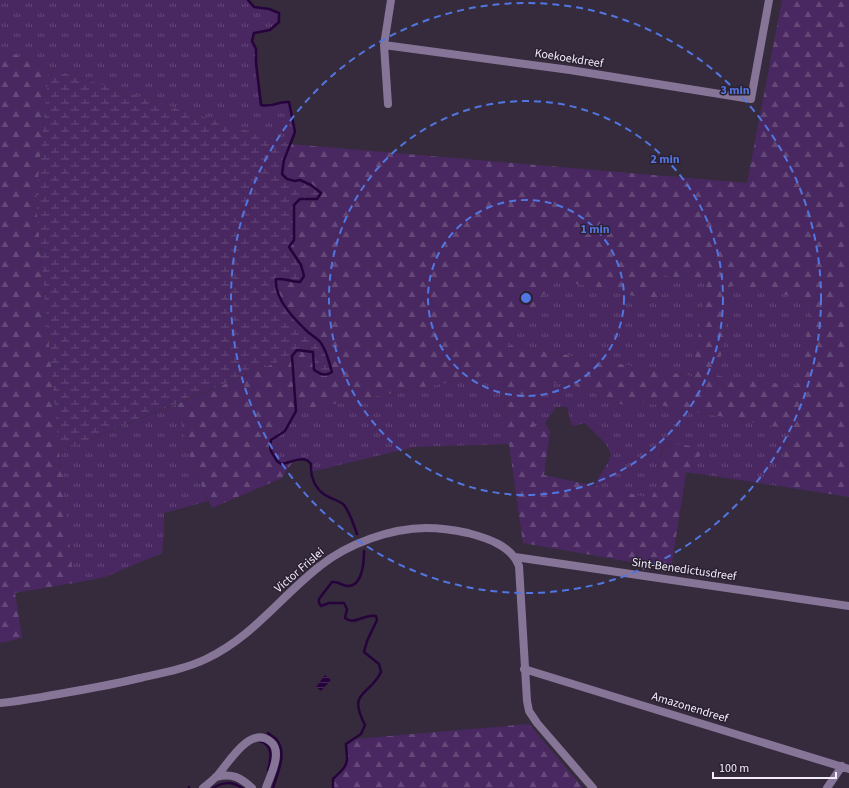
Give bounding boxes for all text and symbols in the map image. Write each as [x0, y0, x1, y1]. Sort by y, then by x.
street label: Koekoekdreef [533, 45, 605, 72]
text: 3 min [720, 82, 750, 99]
text: 2 min [650, 151, 680, 168]
text: 1 min [580, 221, 610, 238]
centre of rings [519, 291, 533, 305]
street label: Victor Frislei [271, 544, 328, 597]
street label: Sint-Benedictusdreef [630, 554, 738, 585]
street label: Amazonendreef [650, 688, 731, 727]
scale bar [713, 754, 836, 780]
text: 100 m [719, 760, 749, 777]

